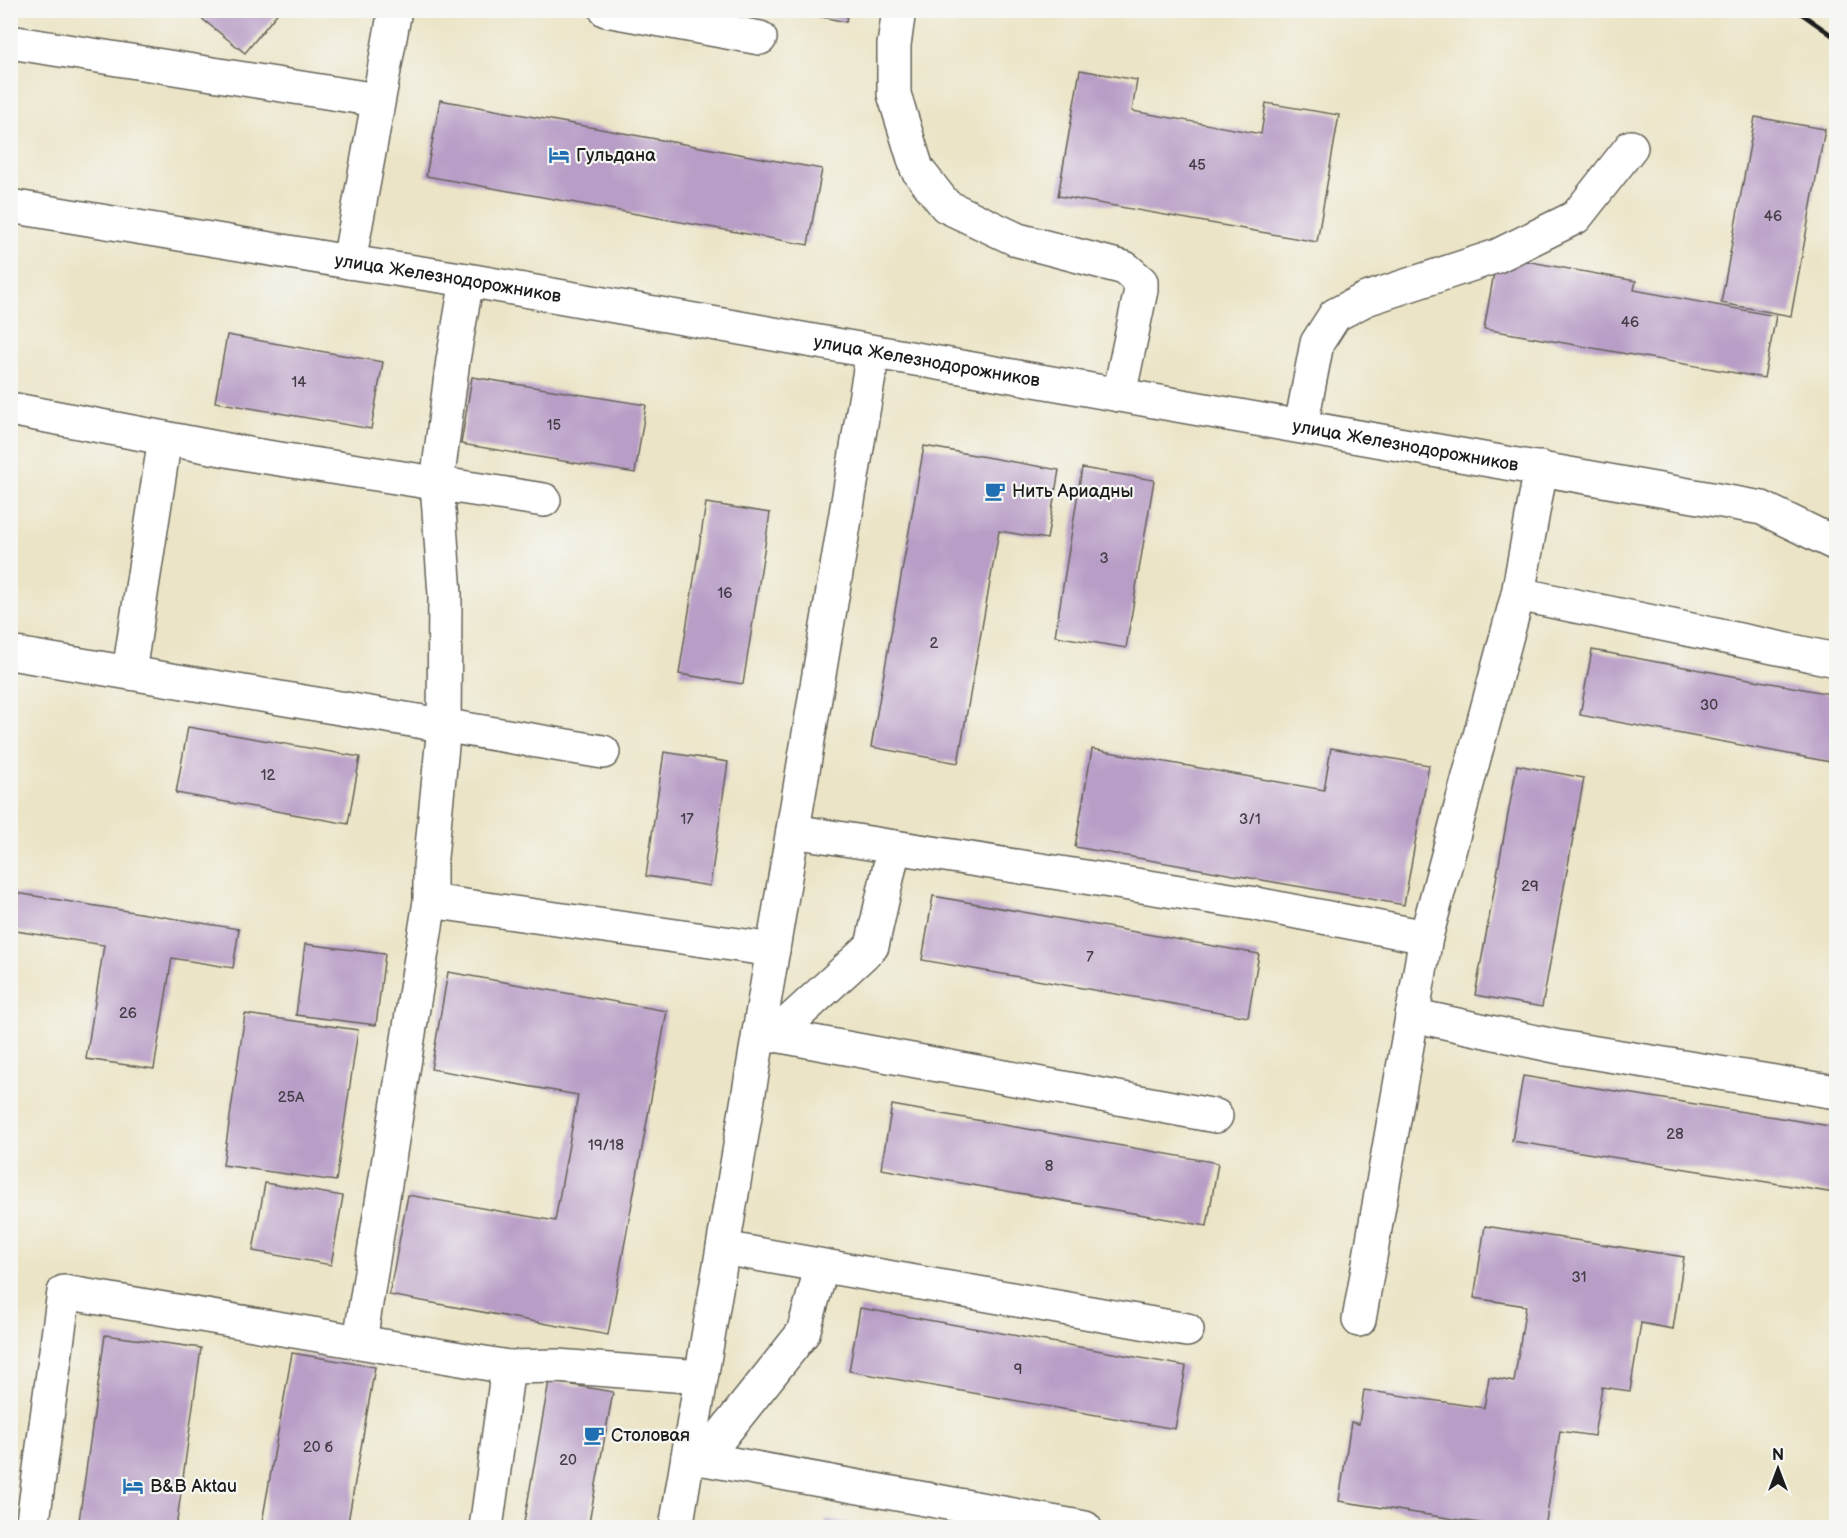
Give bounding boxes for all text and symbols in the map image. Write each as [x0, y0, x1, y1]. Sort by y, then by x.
hotel icon: Гульдана [547, 143, 571, 167]
place label: Гульдана [576, 145, 656, 166]
house number: 45 [1188, 156, 1206, 175]
house number: 46 [1764, 207, 1782, 226]
street label: улица Железнодорожников [333, 250, 563, 308]
house number: 46 [1621, 313, 1639, 332]
street label: улица Железнодорожников [812, 331, 1042, 392]
house number: 14 [292, 373, 306, 392]
house number: 15 [547, 416, 561, 435]
street label: улица Железнодорожников [1291, 416, 1521, 476]
cafe icon: Нить Ариадны [983, 479, 1007, 503]
place label: Нить Ариадны [1012, 481, 1133, 502]
house number: 3 [1099, 549, 1109, 568]
house number: 16 [718, 584, 732, 603]
house number: 2 [930, 634, 939, 653]
house number: 30 [1700, 696, 1718, 715]
house number: 12 [261, 766, 275, 785]
house number: 17 [680, 810, 694, 829]
house number: 3/1 [1239, 810, 1261, 829]
house number: 29 [1521, 877, 1539, 896]
house number: 7 [1086, 948, 1094, 967]
house number: 26 [119, 1004, 137, 1023]
house number: 25А [278, 1088, 305, 1107]
house number: 28 [1666, 1125, 1684, 1144]
house number: 19/18 [588, 1136, 624, 1155]
house number: 8 [1045, 1157, 1054, 1176]
house number: 31 [1571, 1268, 1587, 1287]
house number: 9 [1014, 1360, 1022, 1379]
cafe icon: Столовая [582, 1423, 606, 1447]
place label: Столовая [611, 1425, 690, 1446]
house number: 20 б [303, 1438, 333, 1457]
north arrow [1748, 1439, 1808, 1499]
text: N [1772, 1446, 1784, 1465]
house number: 20 [559, 1451, 577, 1470]
hotel icon: B&B Aktau [121, 1474, 145, 1498]
place label: B&B Aktau [150, 1476, 237, 1497]

